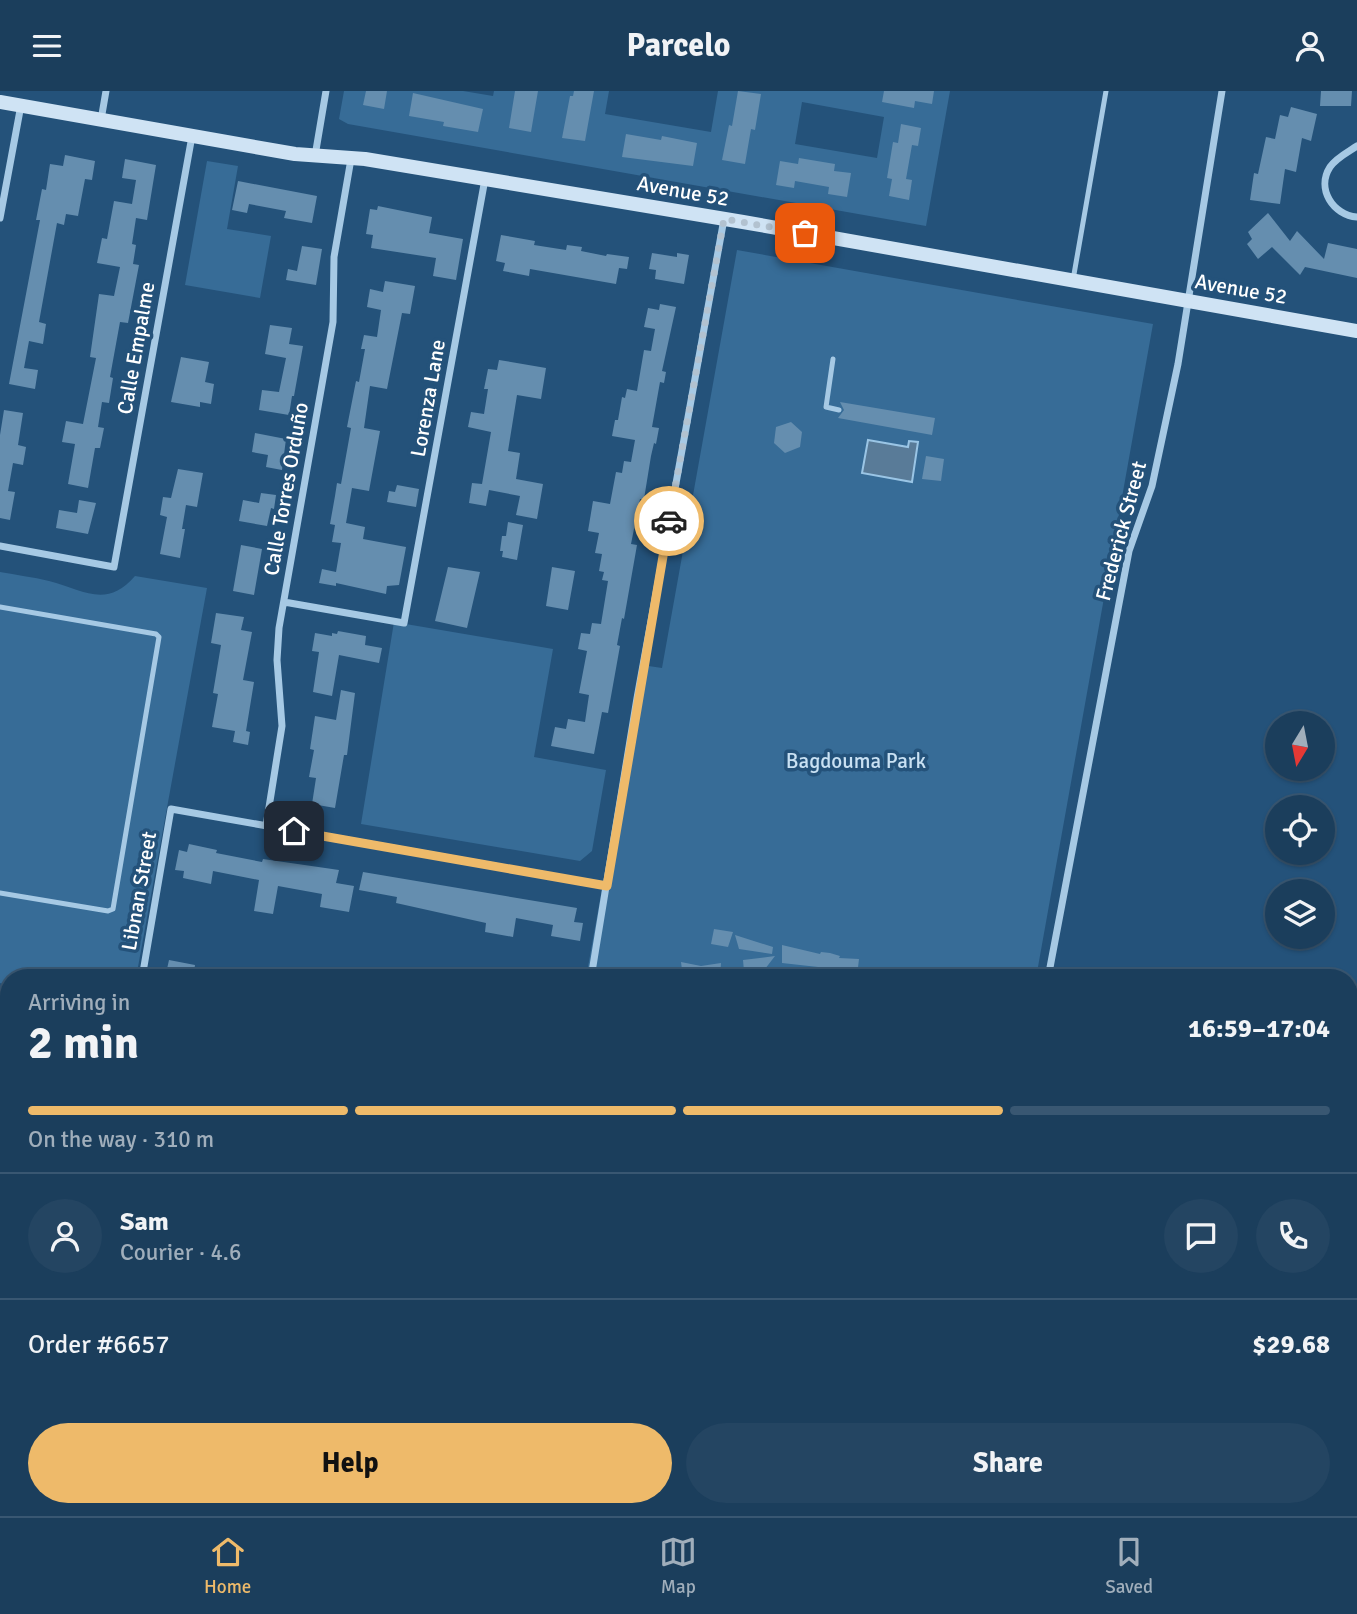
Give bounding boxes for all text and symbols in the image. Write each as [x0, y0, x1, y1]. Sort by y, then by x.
text: Parcelo [626, 26, 731, 65]
icon: menu [28, 27, 66, 65]
icon: person [1291, 27, 1329, 65]
street label: Avenue 52 [635, 170, 731, 212]
pin [775, 203, 835, 263]
icon: bag [786, 214, 824, 252]
street label: Avenue 52 [1193, 268, 1289, 310]
street label: Calle Empalme [112, 280, 160, 416]
street label: Lorenza Lane [405, 337, 451, 459]
street label: Calle Torres Orduño [258, 400, 314, 578]
street label: Frederick Street [1090, 458, 1152, 604]
courier [634, 486, 704, 556]
icon: car [650, 502, 688, 540]
north arrow [1265, 711, 1335, 781]
map controls [1265, 711, 1335, 949]
park label: Bagdouma Park [786, 748, 927, 774]
button: locate [1265, 795, 1335, 865]
pin [264, 801, 324, 861]
icon: home [275, 812, 313, 850]
street label: Libnan Street [116, 830, 162, 952]
button: layers [1265, 879, 1335, 949]
text: Arriving in [28, 988, 130, 1017]
text: 16:59–17:04 [1188, 1013, 1330, 1045]
text: 2 min [28, 1015, 139, 1071]
text: On the way · 310 m [28, 1125, 214, 1154]
button: person [28, 1199, 102, 1273]
button: chat [1164, 1199, 1238, 1273]
button: phone [1256, 1199, 1330, 1273]
text: Sam [120, 1206, 169, 1238]
text: Courier · 4.6 [120, 1238, 241, 1267]
text: Order #6657 [28, 1329, 169, 1361]
text: $29.68 [1252, 1329, 1330, 1361]
button: Help [28, 1423, 672, 1503]
button: Share [686, 1423, 1330, 1503]
tab: Home [204, 1533, 251, 1599]
tab: Map [659, 1533, 697, 1599]
tab: Saved [1105, 1533, 1153, 1599]

